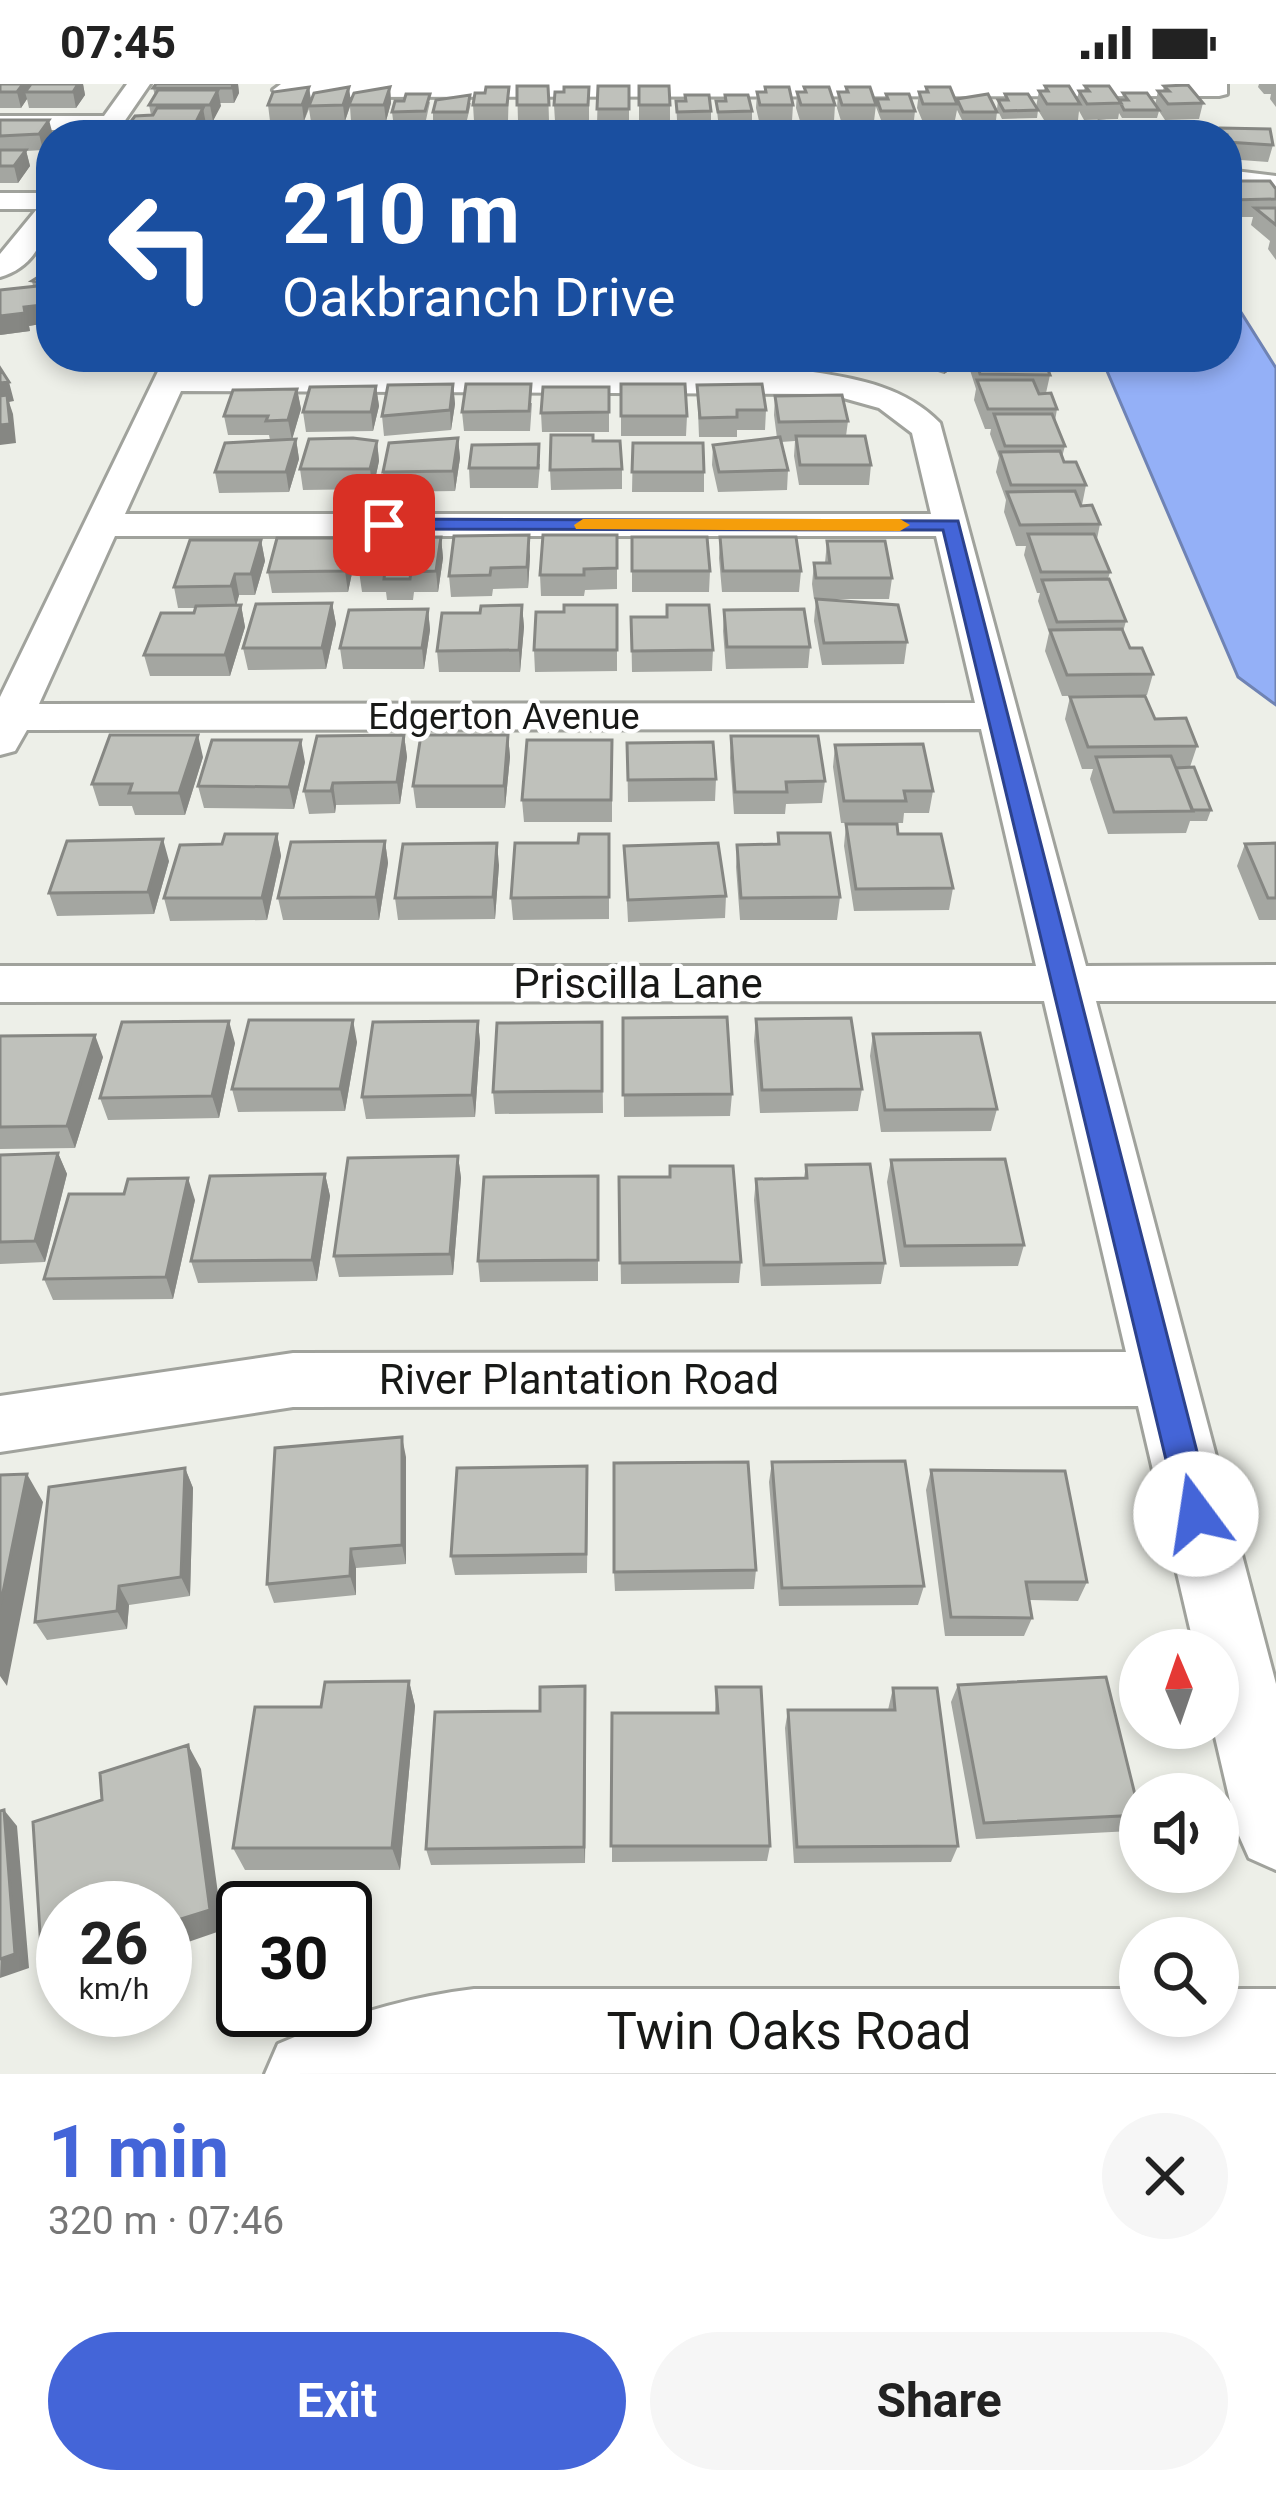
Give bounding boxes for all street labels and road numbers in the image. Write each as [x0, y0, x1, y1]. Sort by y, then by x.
street label: Edgerton Avenue [368, 696, 640, 738]
street label: Priscilla Lane [513, 959, 763, 1008]
street label: River Plantation Road [379, 1355, 779, 1404]
street label: Twin Oaks Road [606, 2002, 972, 2061]

